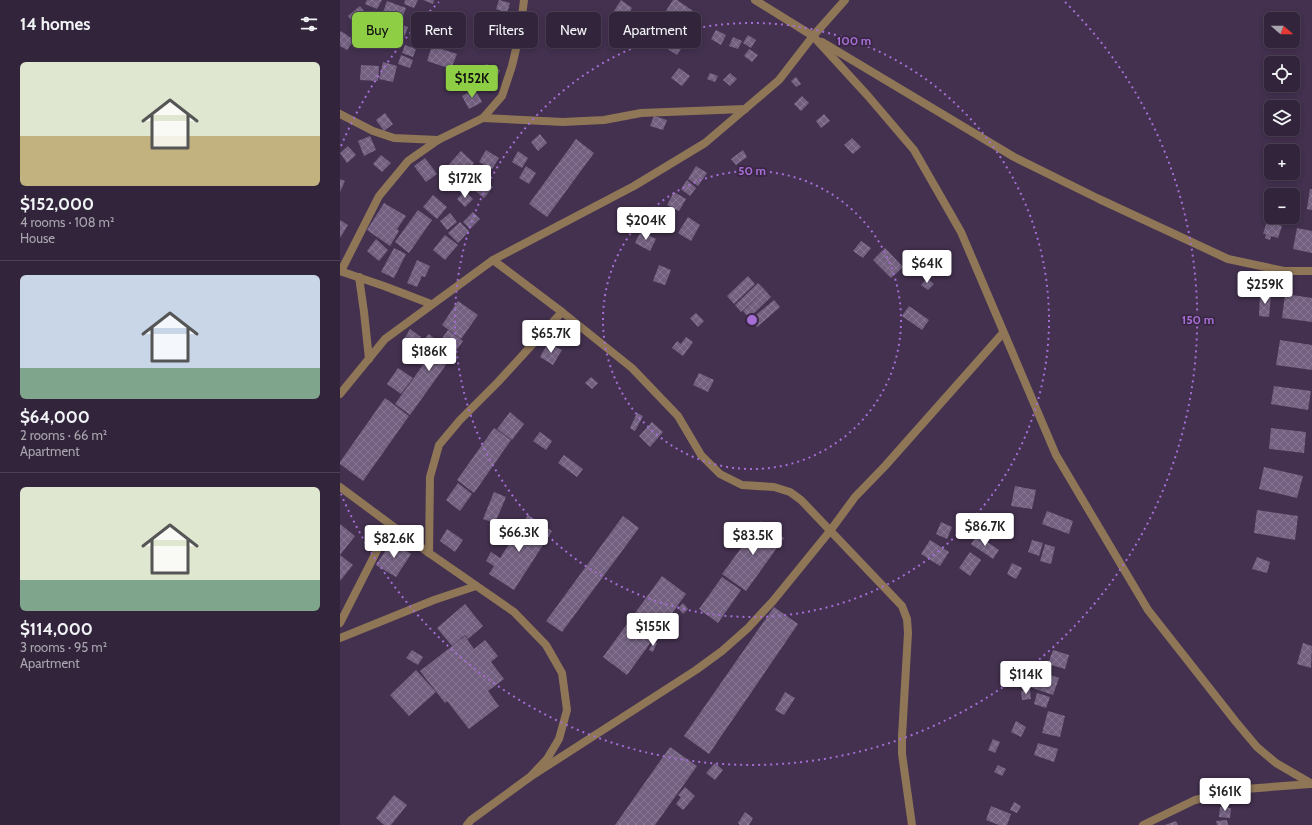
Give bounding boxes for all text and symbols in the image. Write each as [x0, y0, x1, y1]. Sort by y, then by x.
chip: Buy [352, 12, 403, 48]
chip: Rent [411, 12, 466, 48]
chip: Filters [474, 12, 538, 48]
chip: New [546, 12, 601, 48]
chip: Apartment [609, 12, 701, 48]
north arrow [1264, 12, 1300, 48]
map controls [1264, 12, 1300, 224]
icon: filters [298, 13, 320, 35]
text: 14 homes [20, 14, 90, 34]
text: 100 m [837, 33, 871, 48]
button: locate [1264, 56, 1300, 92]
pin: $152K [444, 65, 500, 99]
text: $152K [455, 70, 489, 86]
icon: home [134, 88, 206, 160]
button: layers [1264, 100, 1300, 136]
button: + [1264, 144, 1300, 180]
text: 50 m [738, 163, 766, 178]
pin: $172K [437, 165, 493, 199]
text: $172K [448, 170, 482, 186]
button: − [1264, 188, 1300, 224]
text: $152,000 [20, 194, 94, 214]
pin: $204K [618, 207, 674, 241]
text: $204K [626, 212, 666, 228]
text: 4 rooms · 108 m² [20, 214, 114, 230]
text: House [20, 230, 55, 246]
pin: $64K [903, 250, 951, 284]
text: $64K [911, 255, 943, 271]
pin: $259K [1237, 271, 1293, 305]
text: $259K [1247, 276, 1283, 292]
icon: home [134, 301, 206, 373]
text: 150 m [1182, 312, 1214, 327]
centre of rings [745, 313, 759, 327]
pin: $65.7K [518, 320, 584, 354]
text: $65.7K [531, 325, 571, 341]
pin: $186K [401, 338, 457, 372]
text: $186K [411, 343, 447, 359]
text: $64,000 [20, 407, 90, 427]
text: 2 rooms · 66 m² [20, 427, 107, 443]
text: Apartment [20, 443, 80, 459]
icon: home [134, 513, 206, 585]
pin: $86.7K [952, 513, 1018, 547]
text: $86.7K [965, 518, 1005, 534]
pin: $66.3K [486, 519, 552, 553]
pin: $83.5K [720, 522, 786, 556]
text: $66.3K [499, 524, 539, 540]
pin: $82.6K [361, 525, 427, 559]
text: $83.5K [733, 527, 773, 543]
text: $82.6K [374, 530, 414, 546]
pin: $155K [625, 613, 681, 647]
text: $155K [636, 618, 670, 634]
text: $114,000 [20, 619, 93, 639]
text: 3 rooms · 95 m² [20, 639, 107, 655]
text: Apartment [20, 655, 80, 671]
pin: $114K [998, 661, 1054, 695]
text: $114K [1009, 666, 1043, 682]
pin: $161K [1197, 778, 1253, 812]
text: $161K [1209, 783, 1241, 799]

